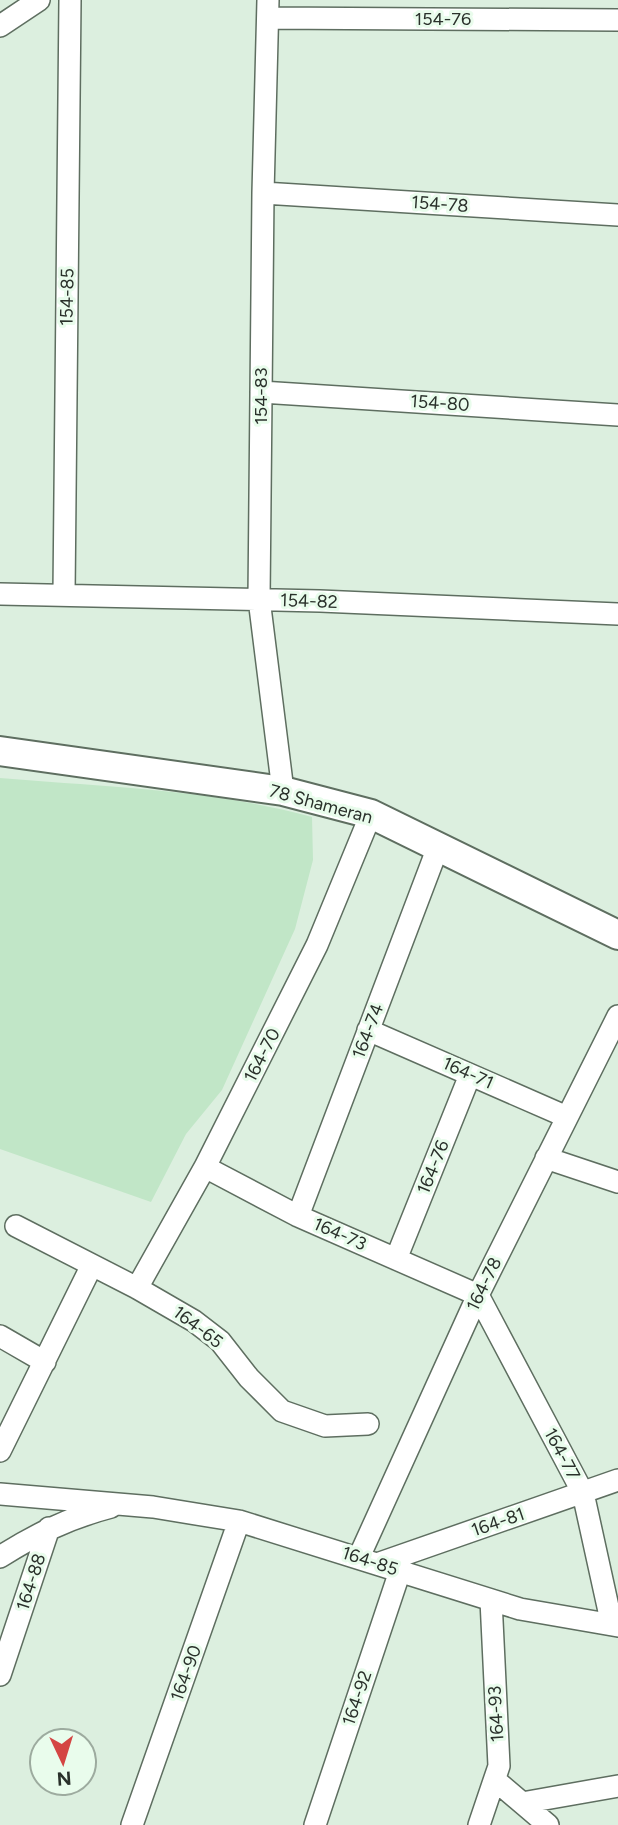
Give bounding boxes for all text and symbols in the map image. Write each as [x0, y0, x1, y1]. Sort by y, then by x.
street label: 154-76 [415, 8, 471, 30]
street label: 154-78 [411, 191, 469, 217]
street label: 154-85 [55, 268, 79, 326]
street label: 154-83 [250, 367, 272, 425]
street label: 154-80 [410, 390, 470, 416]
street label: 154-82 [280, 589, 338, 613]
street label: 78 Shameran [267, 780, 375, 828]
street label: 164-74 [347, 1000, 389, 1062]
street label: 164-70 [239, 1024, 285, 1086]
street label: 164-71 [439, 1052, 497, 1094]
street label: 164-76 [412, 1137, 454, 1197]
street label: 164-73 [310, 1213, 370, 1255]
street label: 164-78 [462, 1254, 506, 1314]
street label: 164-65 [169, 1301, 227, 1353]
street label: 164-77 [539, 1424, 585, 1484]
street label: 164-81 [469, 1503, 527, 1541]
street label: 164-85 [339, 1542, 401, 1580]
street label: 164-88 [12, 1551, 50, 1613]
street label: 164-90 [166, 1642, 206, 1704]
street label: 164-92 [337, 1668, 377, 1728]
street label: 164-93 [484, 1685, 508, 1743]
north arrow [28, 1727, 98, 1797]
text: N [56, 1766, 72, 1790]

